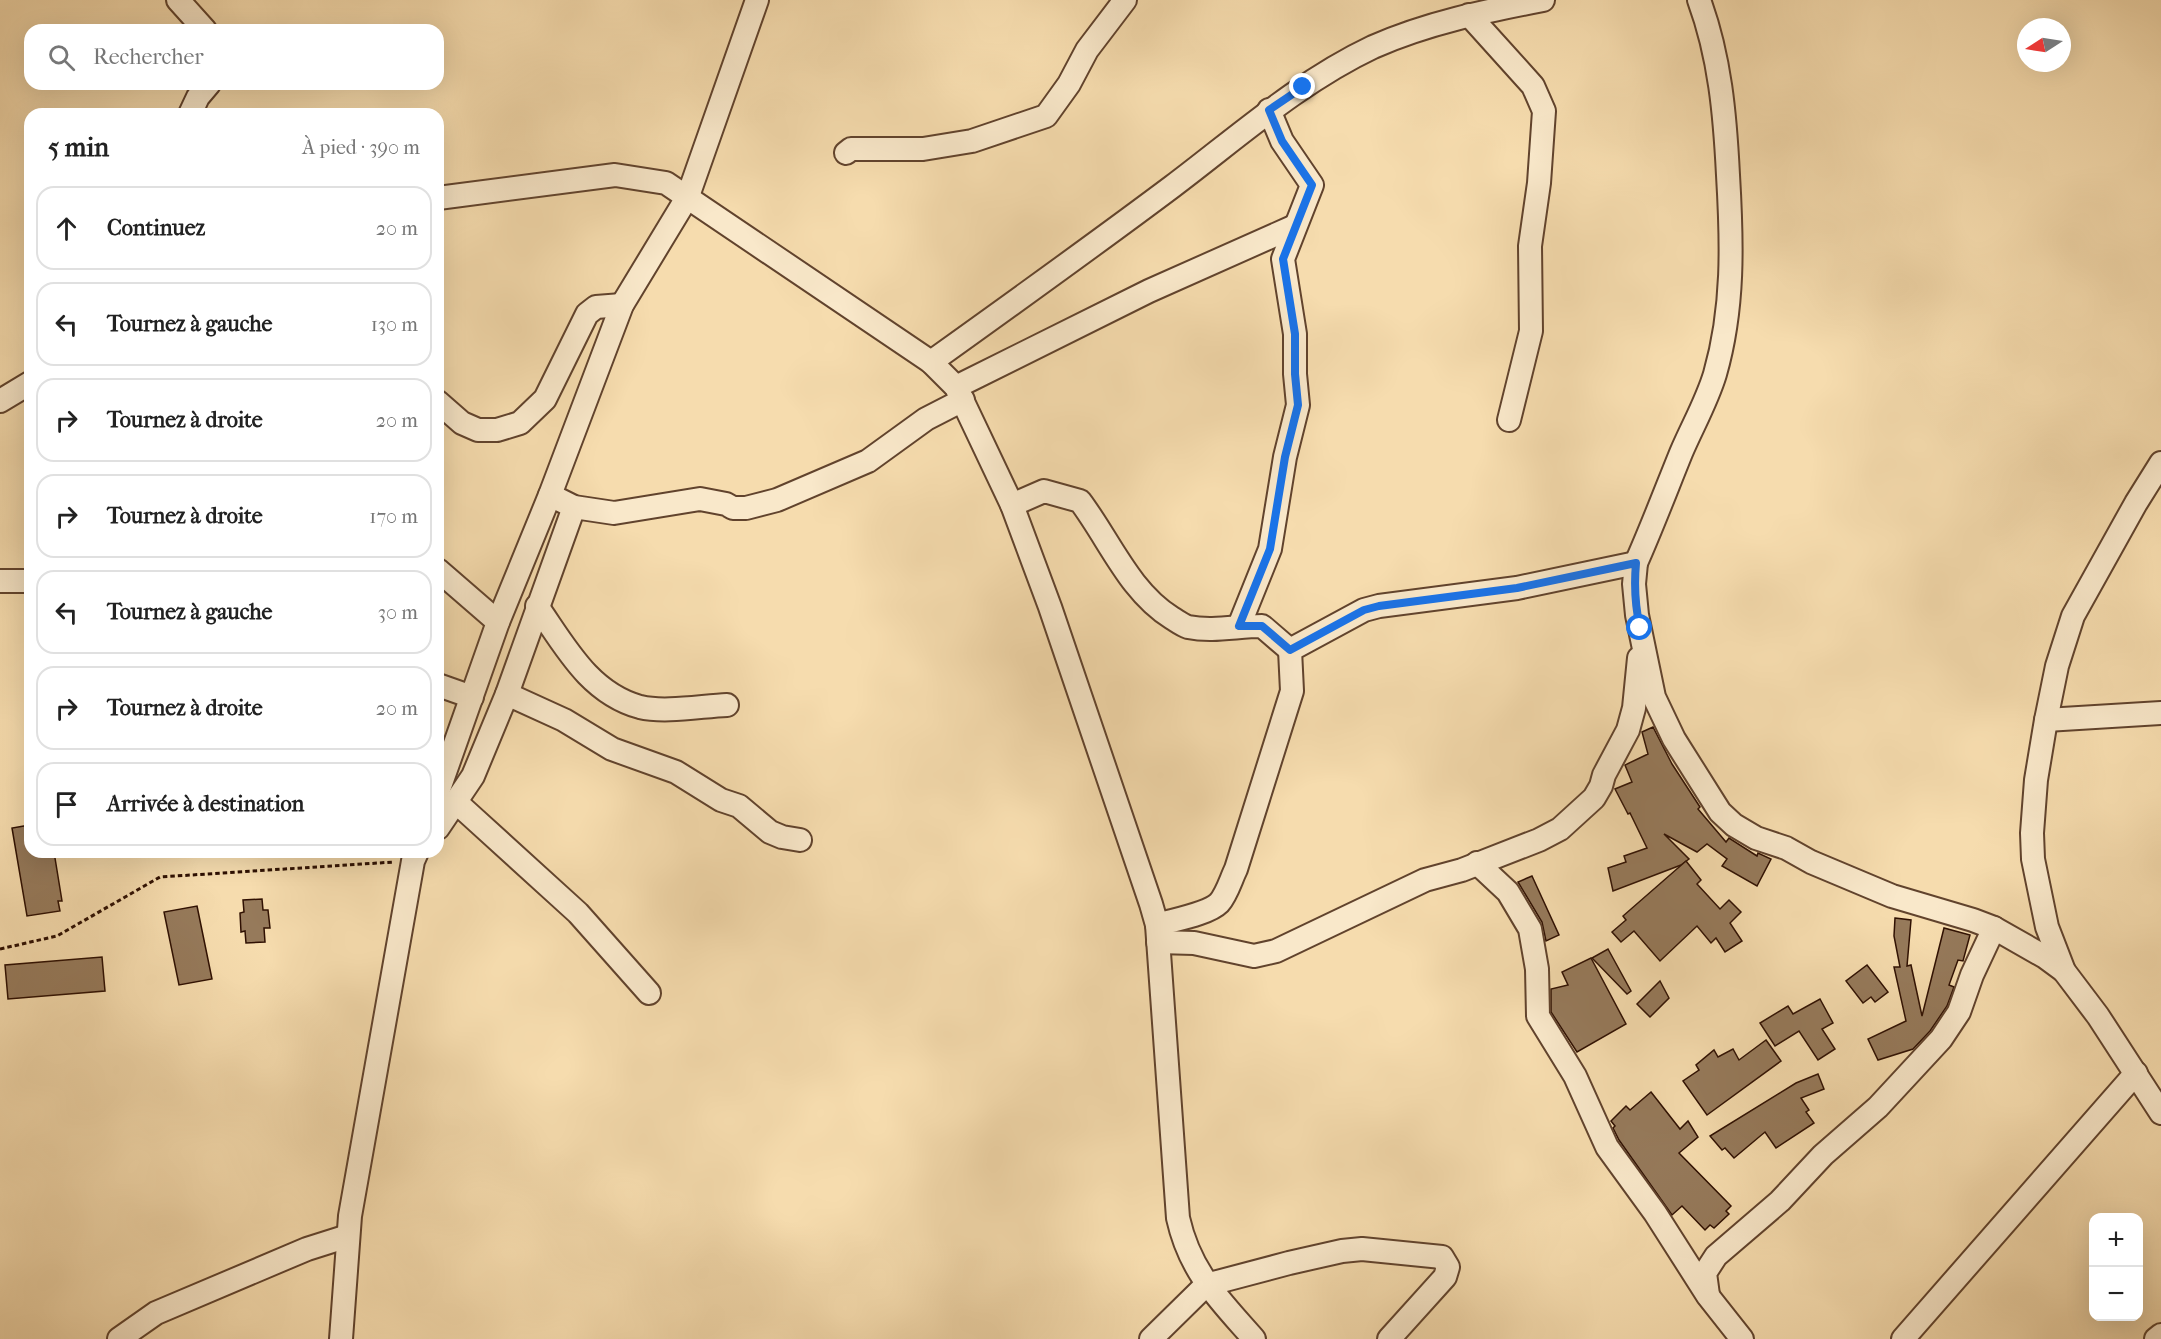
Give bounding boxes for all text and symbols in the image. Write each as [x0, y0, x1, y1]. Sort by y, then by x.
north arrow [2017, 18, 2071, 72]
search box [24, 24, 444, 90]
icon: search [45, 41, 78, 74]
text: Rechercher [93, 44, 204, 70]
route end [1289, 73, 1315, 99]
text: 5 min [48, 132, 109, 163]
text: À pied · 390 m [302, 136, 420, 159]
icon: ahead [50, 212, 83, 245]
text: Continuez [107, 215, 205, 241]
text: 20 m [376, 217, 418, 240]
icon: left [50, 308, 83, 341]
text: Tournez à gauche [107, 311, 272, 337]
text: 130 m [371, 313, 418, 336]
icon: right [50, 404, 83, 437]
text: Tournez à droite [107, 407, 263, 433]
text: 20 m [376, 409, 418, 432]
icon: right [50, 500, 83, 533]
text: Tournez à droite [107, 503, 263, 529]
text: 170 m [369, 505, 418, 528]
icon: left [50, 596, 83, 629]
text: Tournez à gauche [107, 599, 272, 625]
text: 30 m [378, 601, 418, 624]
route start [1626, 614, 1652, 640]
icon: right [50, 692, 83, 725]
text: Tournez à droite [107, 695, 263, 721]
text: 20 m [376, 697, 418, 720]
icon: arrive [50, 788, 83, 821]
text: Arrivée à destination [107, 791, 304, 817]
map controls [2089, 1213, 2143, 1321]
button: + [2089, 1213, 2143, 1267]
button: − [2089, 1267, 2143, 1321]

